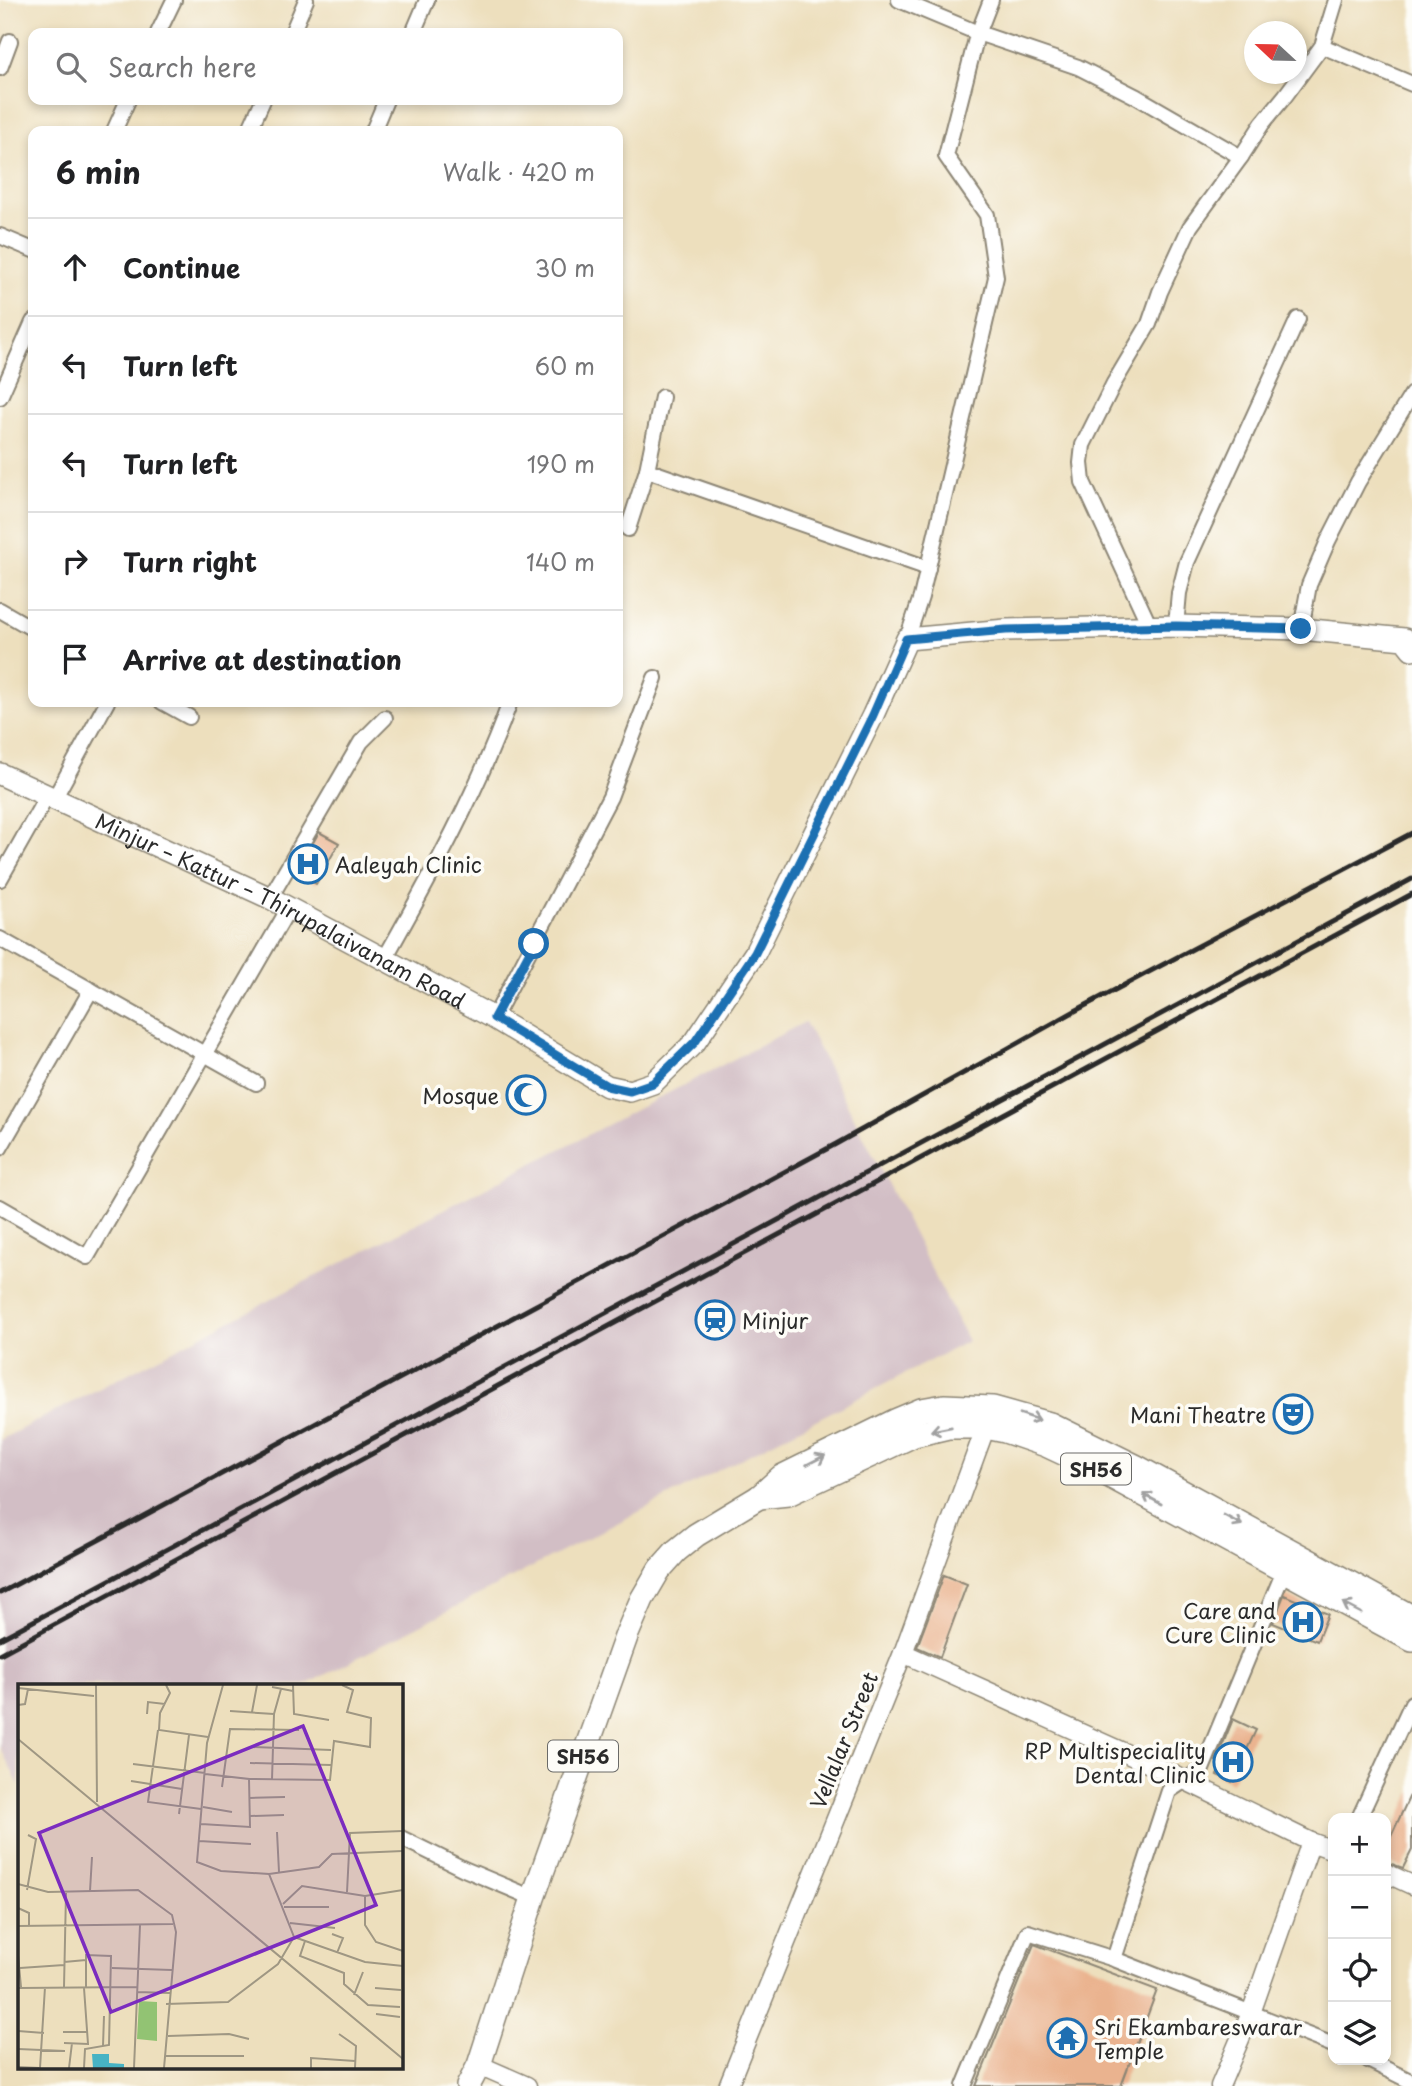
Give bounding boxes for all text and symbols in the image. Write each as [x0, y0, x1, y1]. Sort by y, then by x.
north arrow [1244, 21, 1307, 84]
search box [28, 28, 623, 105]
text: Search here [108, 47, 257, 86]
icon: search [52, 48, 90, 86]
text: 6 min [56, 149, 141, 194]
text: Walk · 420 m [443, 154, 595, 189]
icon: ahead [56, 248, 94, 286]
text: Continue [123, 248, 240, 287]
text: 30 m [534, 250, 595, 285]
icon: left [56, 346, 94, 384]
text: Turn left [123, 346, 238, 385]
text: 60 m [535, 348, 595, 383]
icon: left [56, 444, 94, 482]
text: Turn left [123, 444, 238, 483]
text: 190 m [527, 446, 595, 481]
icon: right [56, 542, 94, 580]
text: Turn right [123, 542, 257, 581]
text: 140 m [526, 544, 595, 579]
route end [1285, 613, 1316, 644]
icon: arrive [56, 640, 94, 678]
text: Arrive at destination [123, 640, 402, 679]
street label: Minjur – Kattur – Thirupalaivanam Road [90, 804, 471, 1016]
hospital icon: Aaleyah Clinic [287, 843, 329, 885]
place label: Aaleyah Clinic [335, 848, 482, 880]
route start [518, 928, 549, 959]
mosque icon: Mosque [505, 1074, 547, 1116]
place label: Mosque [422, 1079, 499, 1111]
station icon: Minjur [694, 1299, 736, 1341]
place label: Minjur [742, 1304, 809, 1336]
theatre icon: Mani Theatre [1272, 1393, 1314, 1435]
place label: Mani Theatre [1130, 1398, 1266, 1430]
one-way arrow [1019, 1412, 1041, 1425]
one-way arrow [930, 1424, 952, 1437]
one-way arrow [805, 1453, 826, 1467]
road number: SH56 [1061, 1454, 1131, 1484]
one-way arrow [1142, 1492, 1163, 1506]
one-way arrow [1222, 1513, 1242, 1527]
place label: Care and Cure Clinic [1165, 1594, 1276, 1650]
hospital icon: Care and Cure Clinic [1282, 1601, 1324, 1643]
one-way arrow [1342, 1601, 1362, 1615]
street label: Vellalar Street [801, 1667, 885, 1813]
inset map [18, 1684, 402, 2068]
place label: RP Multispeciality Dental Clinic [1024, 1734, 1206, 1790]
road number: SH56 [548, 1740, 618, 1772]
hospital icon: RP Multispeciality Dental Clinic [1212, 1741, 1254, 1783]
map controls [1328, 1813, 1391, 2065]
button: + [1328, 1813, 1391, 1876]
button: − [1328, 1876, 1391, 1939]
button: locate [1328, 1939, 1391, 2002]
button: layers [1328, 2002, 1391, 2065]
place label: Sri Ekambareswarar Temple [1094, 2010, 1302, 2066]
temple icon: Sri Ekambareswarar Temple [1046, 2017, 1088, 2059]

